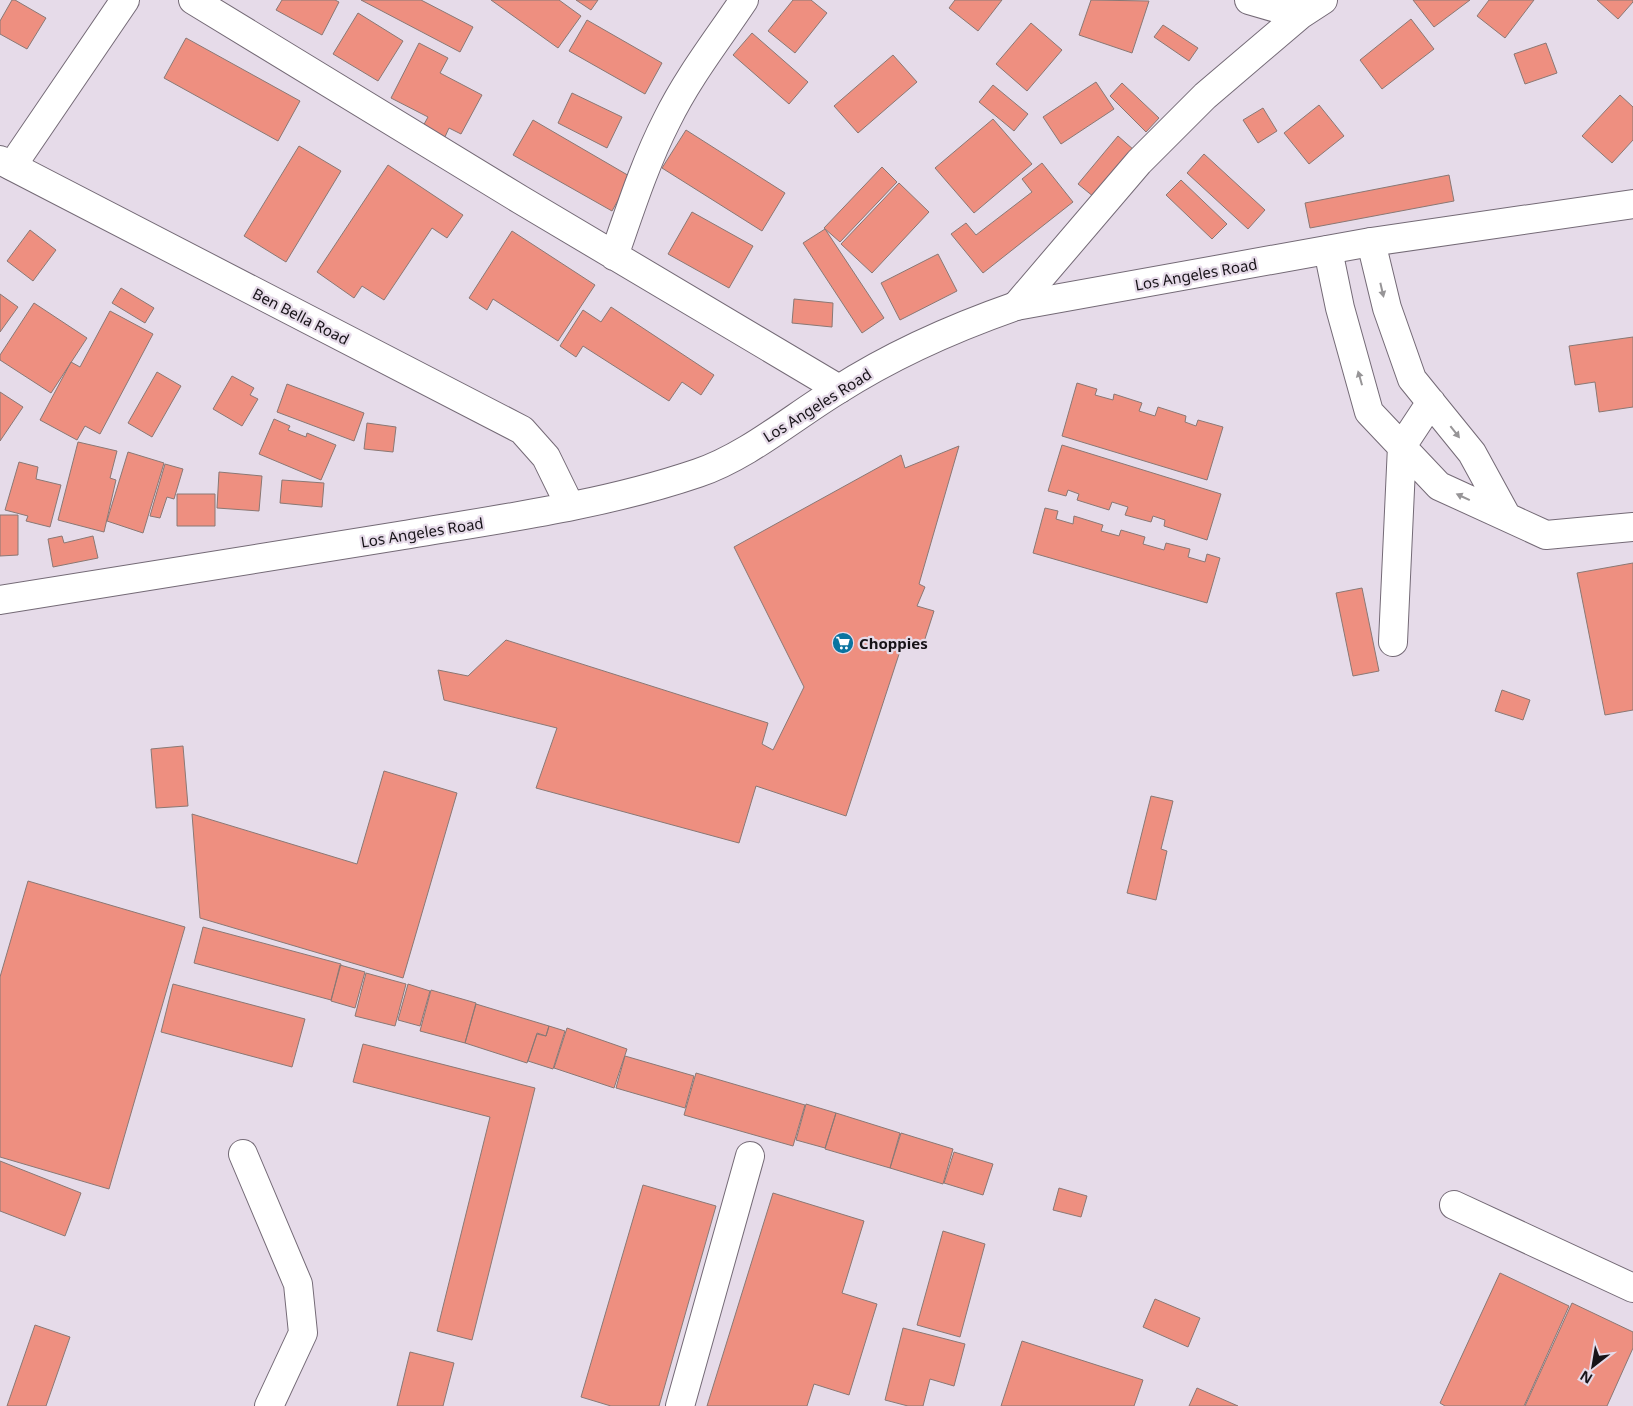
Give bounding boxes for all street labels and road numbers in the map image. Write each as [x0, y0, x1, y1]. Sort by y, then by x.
street label: Los Angeles Road [1133, 253, 1259, 295]
street label: Ben Bella Road [249, 283, 353, 349]
street label: Los Angeles Road [759, 364, 875, 446]
street label: Los Angeles Road [359, 512, 485, 552]

